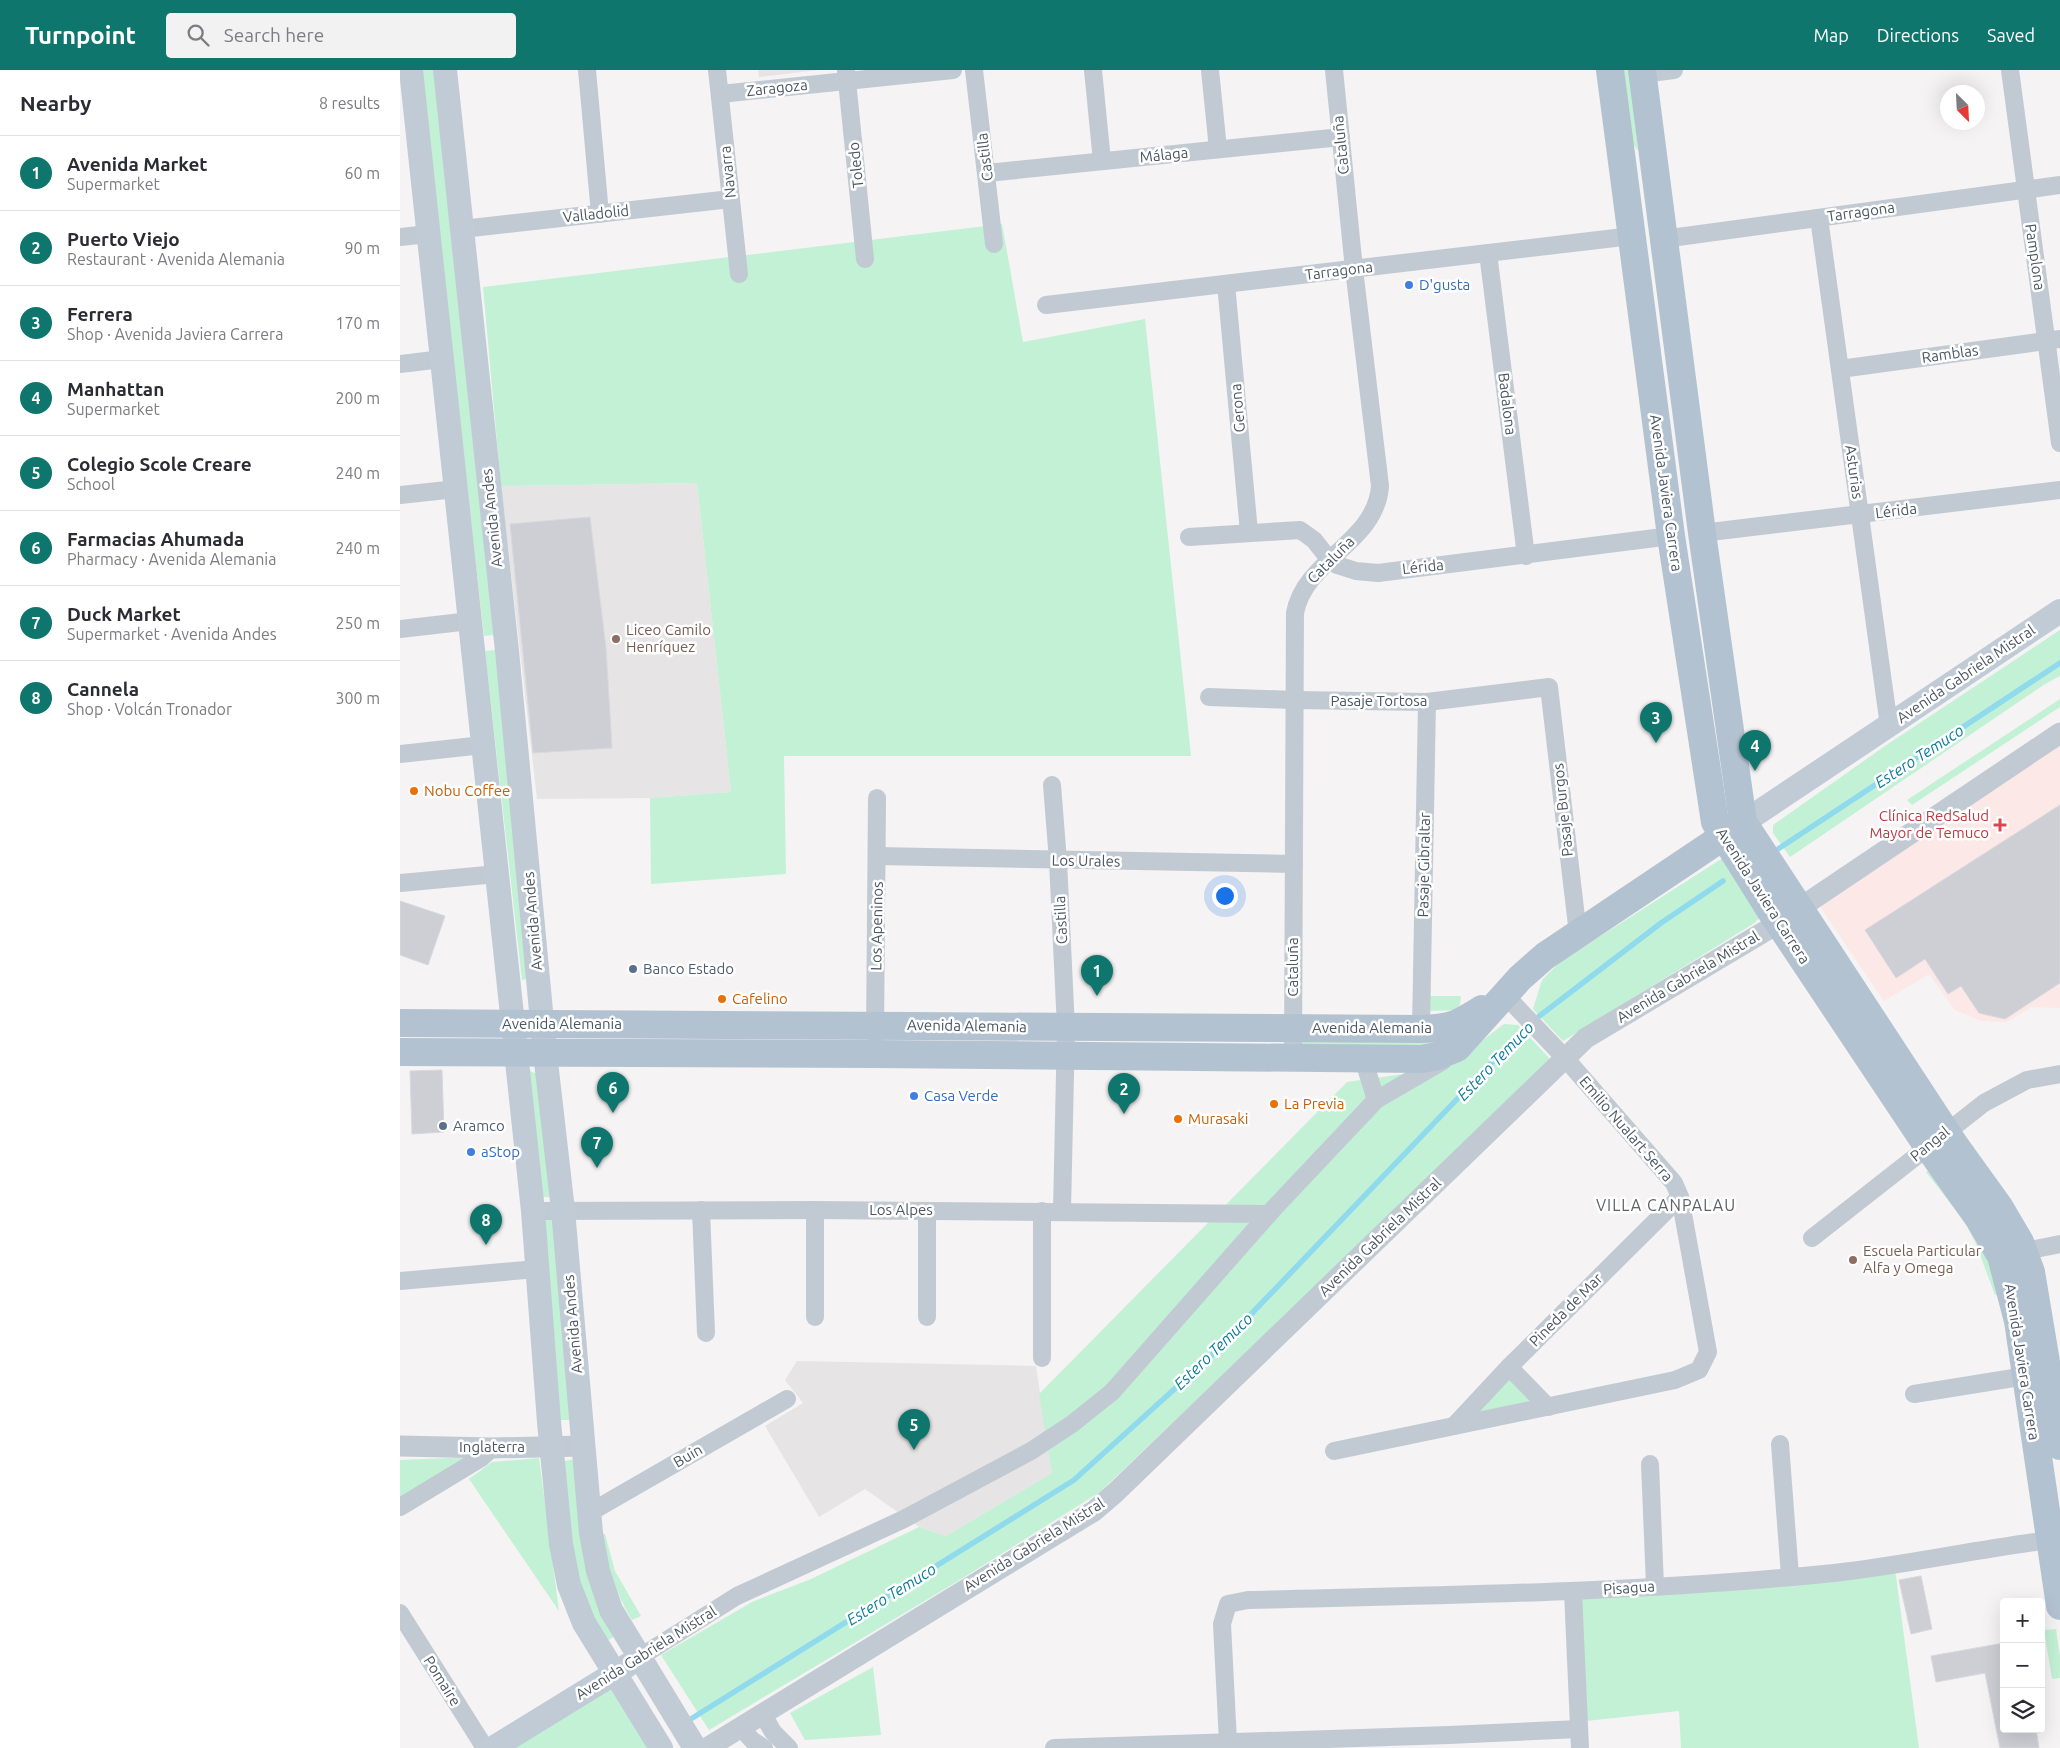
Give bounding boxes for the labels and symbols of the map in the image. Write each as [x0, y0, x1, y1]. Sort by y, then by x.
street label: Zaragoza [746, 76, 808, 99]
north arrow [1940, 85, 1985, 130]
street label: Cataluña [1329, 115, 1352, 175]
street label: Castilla [973, 132, 996, 182]
street label: Toledo [845, 141, 866, 189]
street label: Málaga [1139, 144, 1189, 166]
street label: Navarra [716, 145, 739, 199]
street label: Tarragona [1826, 198, 1896, 225]
street label: Valladolid [562, 202, 630, 225]
street label: Pamplona [2022, 222, 2049, 291]
street label: Tarragona [1304, 258, 1374, 283]
place label: D'gusta [1419, 276, 1470, 293]
marker: D'gusta [1403, 279, 1415, 291]
street label: Ramblas [1921, 341, 1979, 366]
street label: Badalona [1495, 372, 1520, 436]
street label: Gerona [1227, 383, 1248, 433]
street label: Avenida Javiera Carrera [1647, 413, 1686, 573]
street label: Asturias [1842, 444, 1867, 500]
street label: Avenida Andes [478, 468, 505, 568]
street label: Lérida [1874, 500, 1918, 521]
street label: Cataluña [1304, 533, 1358, 587]
street label: Lérida [1401, 556, 1445, 577]
place label: Liceo Camilo Henríquez [626, 621, 711, 655]
street label: Avenida Gabriela Mistral [1893, 621, 2038, 726]
marker: Liceo Camilo Henríquez [610, 633, 622, 645]
street label: Pasaje Tortosa [1330, 692, 1428, 709]
pin: 3 [1640, 702, 1672, 743]
water label: Estero Temuco [1871, 721, 1967, 791]
pin: 4 [1739, 730, 1771, 771]
street label: Pasaje Burgos [1549, 763, 1576, 858]
place label: Nobu Coffee [424, 782, 510, 799]
marker: Nobu Coffee [408, 785, 420, 797]
place label: Clínica RedSalud Mayor de Temuco [1870, 807, 1989, 841]
street label: Pasaje Gibraltar [1414, 812, 1433, 918]
marker: Clínica RedSalud Mayor de Temuco [1993, 818, 2007, 832]
street label: Avenida Javiera Carrera [1713, 825, 1814, 967]
street label: Los Urales [1052, 851, 1121, 870]
street label: Avenida Andes [520, 871, 545, 971]
street label: Los Apeninos [867, 881, 886, 971]
your location [1212, 883, 1238, 909]
street label: Castilla [1051, 895, 1070, 945]
street label: Avenida Gabriela Mistral [1614, 927, 1762, 1026]
street label: Cataluña [1284, 937, 1301, 997]
pin: 1 [1081, 955, 1113, 996]
place label: Banco Estado [643, 960, 734, 977]
marker: Banco Estado [627, 963, 639, 975]
place label: Cafelino [732, 990, 788, 1007]
marker: Cafelino [716, 993, 728, 1005]
street label: Avenida Alemania [502, 1015, 622, 1032]
street label: Avenida Alemania [907, 1016, 1027, 1035]
water label: Estero Temuco [1453, 1018, 1537, 1104]
street label: Avenida Alemania [1312, 1019, 1432, 1036]
pin: 6 [597, 1072, 629, 1113]
pin: 2 [1108, 1073, 1140, 1114]
street label: Emilio Nualart Serra [1576, 1073, 1677, 1185]
place label: Casa Verde [924, 1087, 999, 1104]
marker: Casa Verde [908, 1090, 920, 1102]
place label: La Previa [1284, 1095, 1344, 1112]
marker: La Previa [1268, 1098, 1280, 1110]
place label: Murasaki [1188, 1110, 1248, 1127]
marker: Murasaki [1172, 1113, 1184, 1125]
place label: Aramco [453, 1117, 505, 1134]
marker: Aramco [437, 1120, 449, 1132]
street label: Pangal [1907, 1123, 1953, 1164]
pin: 7 [581, 1127, 613, 1168]
place label: aStop [481, 1143, 520, 1160]
marker: aStop [465, 1146, 477, 1158]
street label: Avenida Gabriela Mistral [1315, 1174, 1444, 1299]
district label: VILLA CANPALAU [1596, 1196, 1736, 1214]
street label: Los Alpes [869, 1201, 933, 1218]
pin: 8 [470, 1204, 502, 1245]
place label: Escuela Particular Alfa y Omega [1863, 1242, 1982, 1276]
marker: Escuela Particular Alfa y Omega [1847, 1254, 1859, 1266]
street label: Pineda de Mar [1526, 1269, 1606, 1350]
street label: Avenida Andes [560, 1274, 585, 1374]
street label: Avenida Javiera Carrera [2002, 1282, 2043, 1441]
water label: Estero Temuco [1170, 1309, 1256, 1393]
pin: 5 [898, 1409, 930, 1450]
street label: Inglaterra [459, 1438, 525, 1455]
street label: Buin [670, 1441, 705, 1471]
street label: Avenida Gabriela Mistral [960, 1494, 1107, 1595]
water label: Estero Temuco [843, 1559, 939, 1629]
street label: Pisagua [1603, 1577, 1655, 1598]
street label: Avenida Gabriela Mistral [572, 1602, 719, 1703]
street label: Pomaire [420, 1653, 464, 1709]

